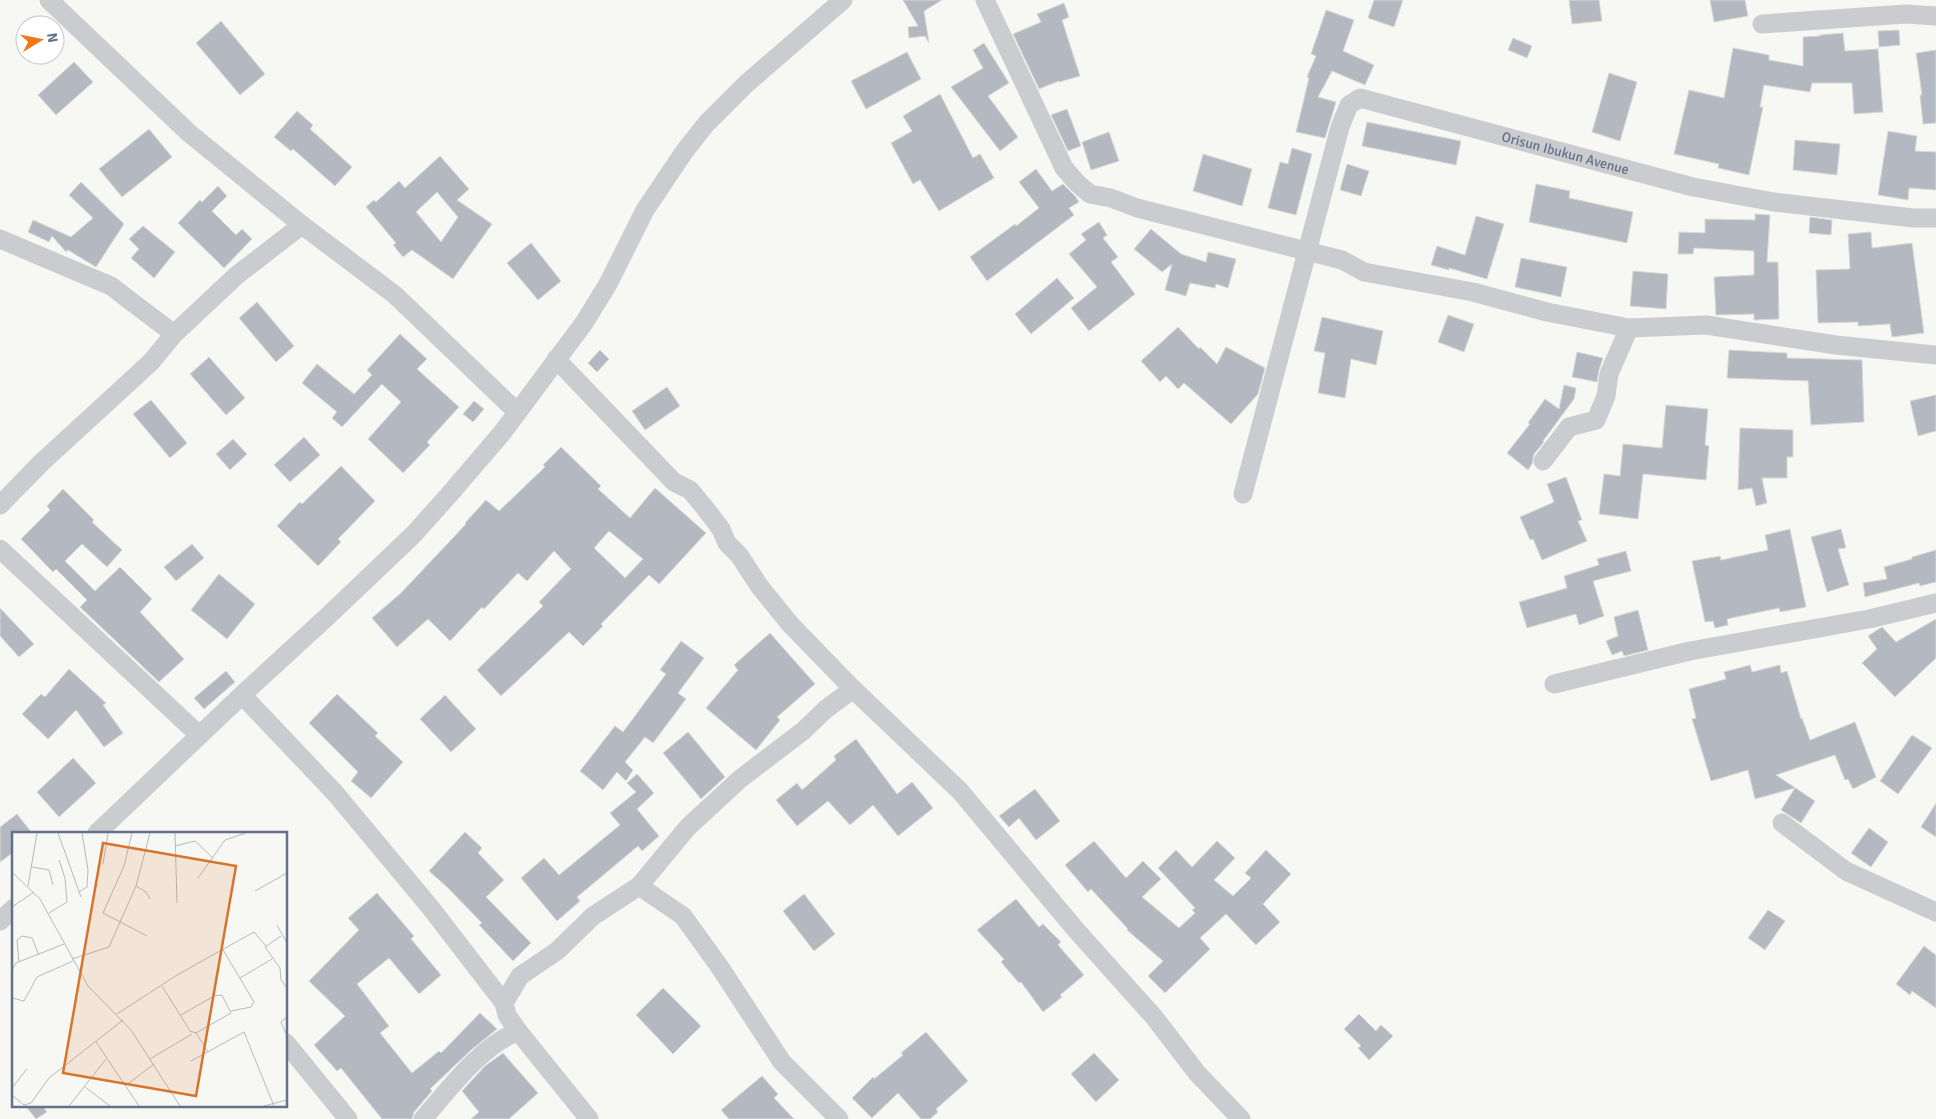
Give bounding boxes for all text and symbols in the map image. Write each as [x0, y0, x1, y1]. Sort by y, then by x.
north arrow [15, 15, 65, 65]
text: N [43, 32, 62, 44]
street label: Orisun Ibukun Avenue [1500, 128, 1631, 179]
inset map [12, 832, 288, 1106]

